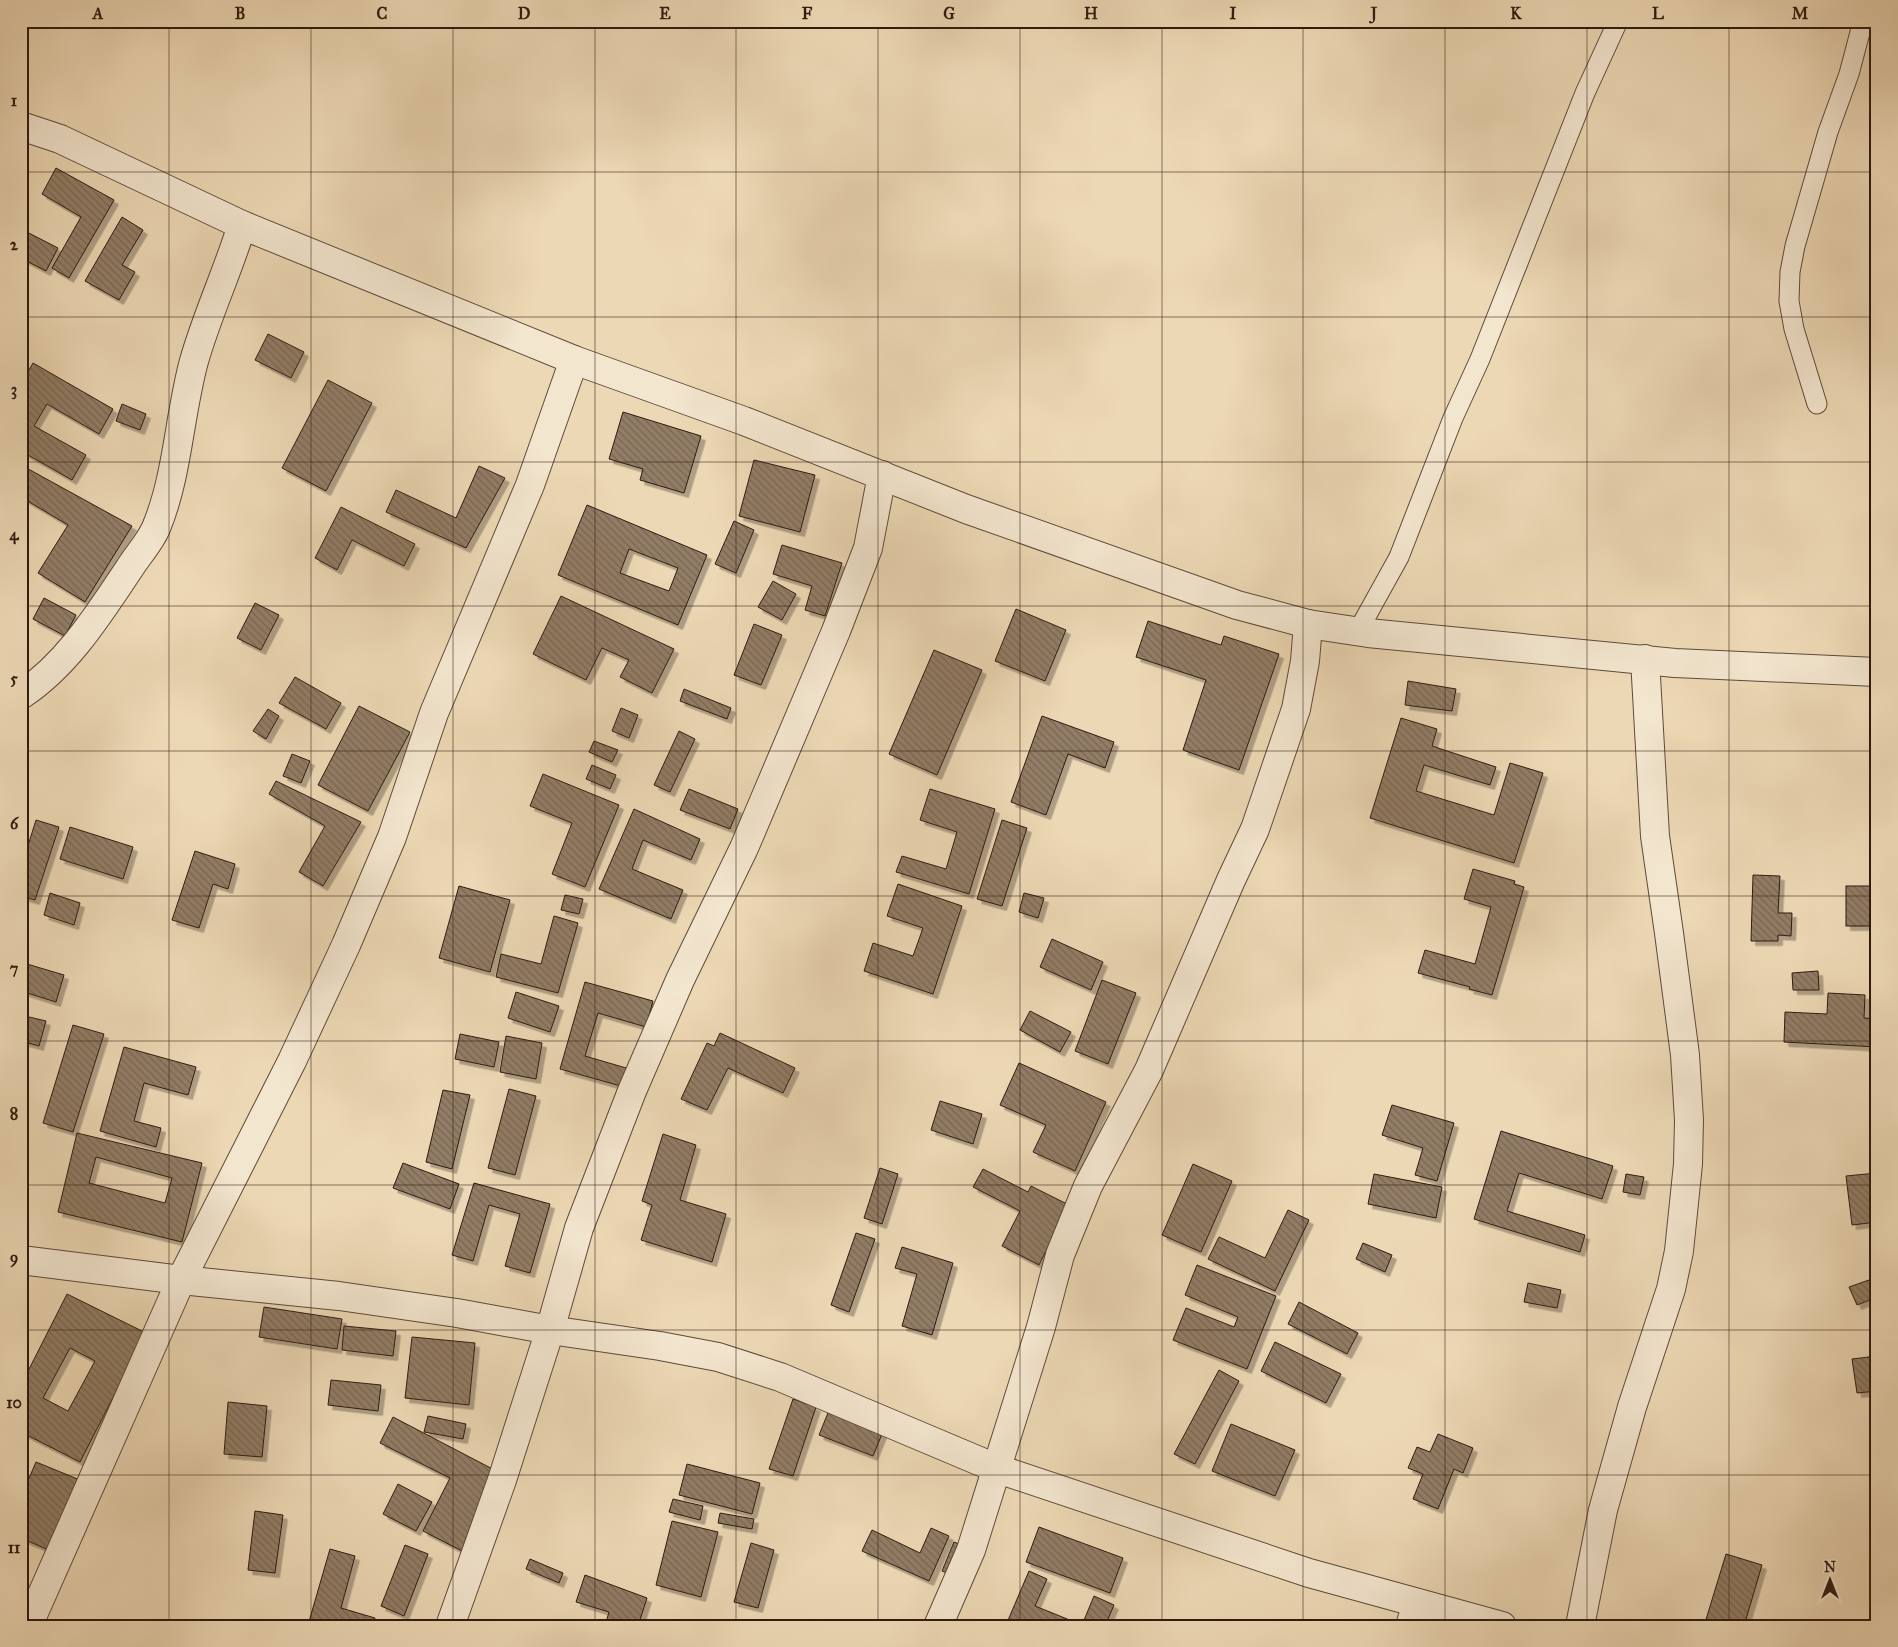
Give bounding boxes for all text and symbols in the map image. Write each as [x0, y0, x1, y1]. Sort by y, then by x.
text: A [92, 4, 104, 23]
text: B [235, 4, 245, 23]
text: C [377, 4, 388, 23]
text: D [518, 4, 531, 23]
text: E [659, 4, 671, 23]
text: F [802, 4, 813, 23]
text: G [943, 4, 955, 23]
text: H [1084, 4, 1098, 23]
text: I [1230, 4, 1237, 23]
text: J [1369, 4, 1378, 24]
text: K [1510, 4, 1522, 23]
text: L [1652, 4, 1664, 23]
text: M [1792, 4, 1809, 23]
text: 1 [11, 91, 18, 110]
text: 2 [10, 235, 19, 254]
text: 3 [11, 380, 17, 400]
text: 4 [10, 525, 20, 545]
text: 5 [10, 669, 18, 688]
text: 6 [10, 814, 19, 833]
text: 7 [10, 959, 19, 978]
text: 8 [10, 1104, 18, 1123]
text: 9 [10, 1248, 18, 1268]
text: 10 [6, 1393, 22, 1412]
text: 11 [8, 1538, 21, 1557]
north arrow [1806, 1554, 1856, 1604]
text: N [1824, 1559, 1836, 1576]

